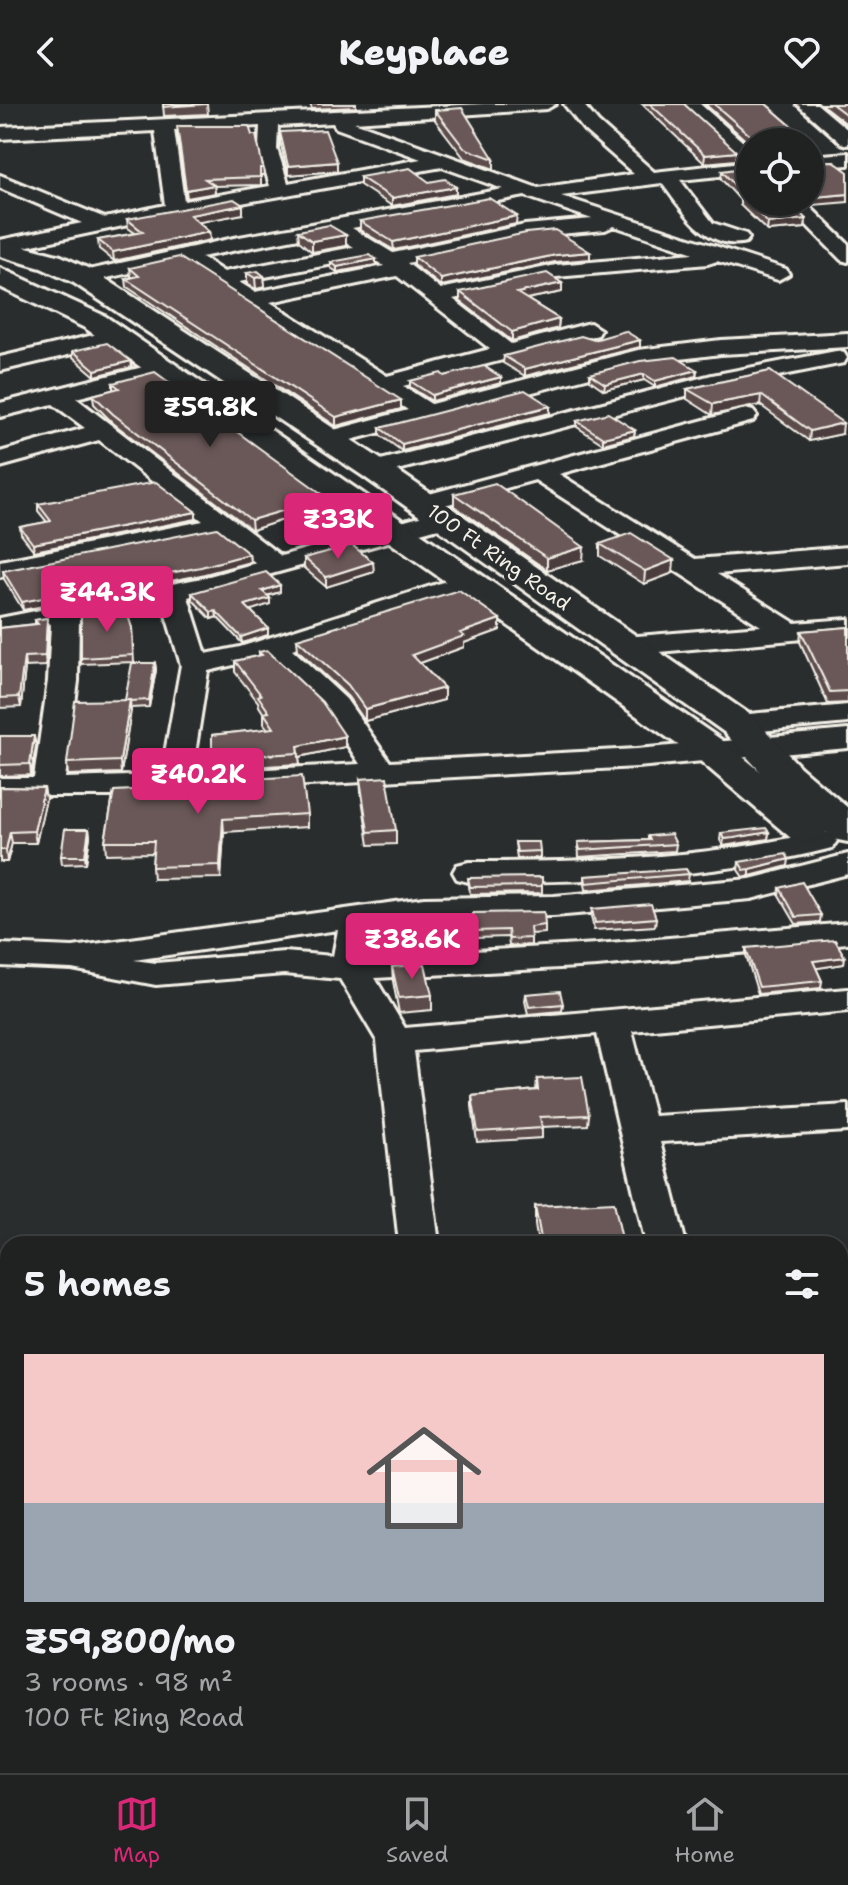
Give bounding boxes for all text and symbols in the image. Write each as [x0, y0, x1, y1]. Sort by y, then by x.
text: Keyplace [338, 28, 510, 77]
icon: back [24, 30, 68, 74]
icon: heart [780, 30, 824, 74]
map controls [736, 128, 824, 216]
button: locate [736, 128, 824, 216]
pin: ₹59.8K [145, 381, 275, 449]
text: ₹59.8K [163, 389, 257, 424]
pin: ₹33K [291, 493, 385, 561]
street label: 100 Ft Ring Road [422, 498, 576, 616]
text: ₹33K [302, 501, 374, 536]
pin: ₹44.3K [42, 566, 172, 634]
text: ₹44.3K [59, 574, 155, 609]
pin: ₹40.2K [133, 748, 263, 816]
text: ₹40.2K [150, 756, 246, 791]
pin: ₹38.6K [347, 913, 477, 981]
text: ₹38.6K [364, 921, 460, 956]
text: 5 homes [24, 1261, 171, 1307]
icon: filters [780, 1262, 824, 1306]
icon: home [352, 1406, 496, 1550]
text: ₹59,800/mo [24, 1618, 236, 1664]
text: 3 rooms · 98 m² [24, 1664, 233, 1699]
text: 100 Ft Ring Road [24, 1699, 244, 1734]
tab: Map [113, 1792, 160, 1869]
tab: Saved [386, 1792, 449, 1869]
tab: Home [675, 1792, 735, 1869]

